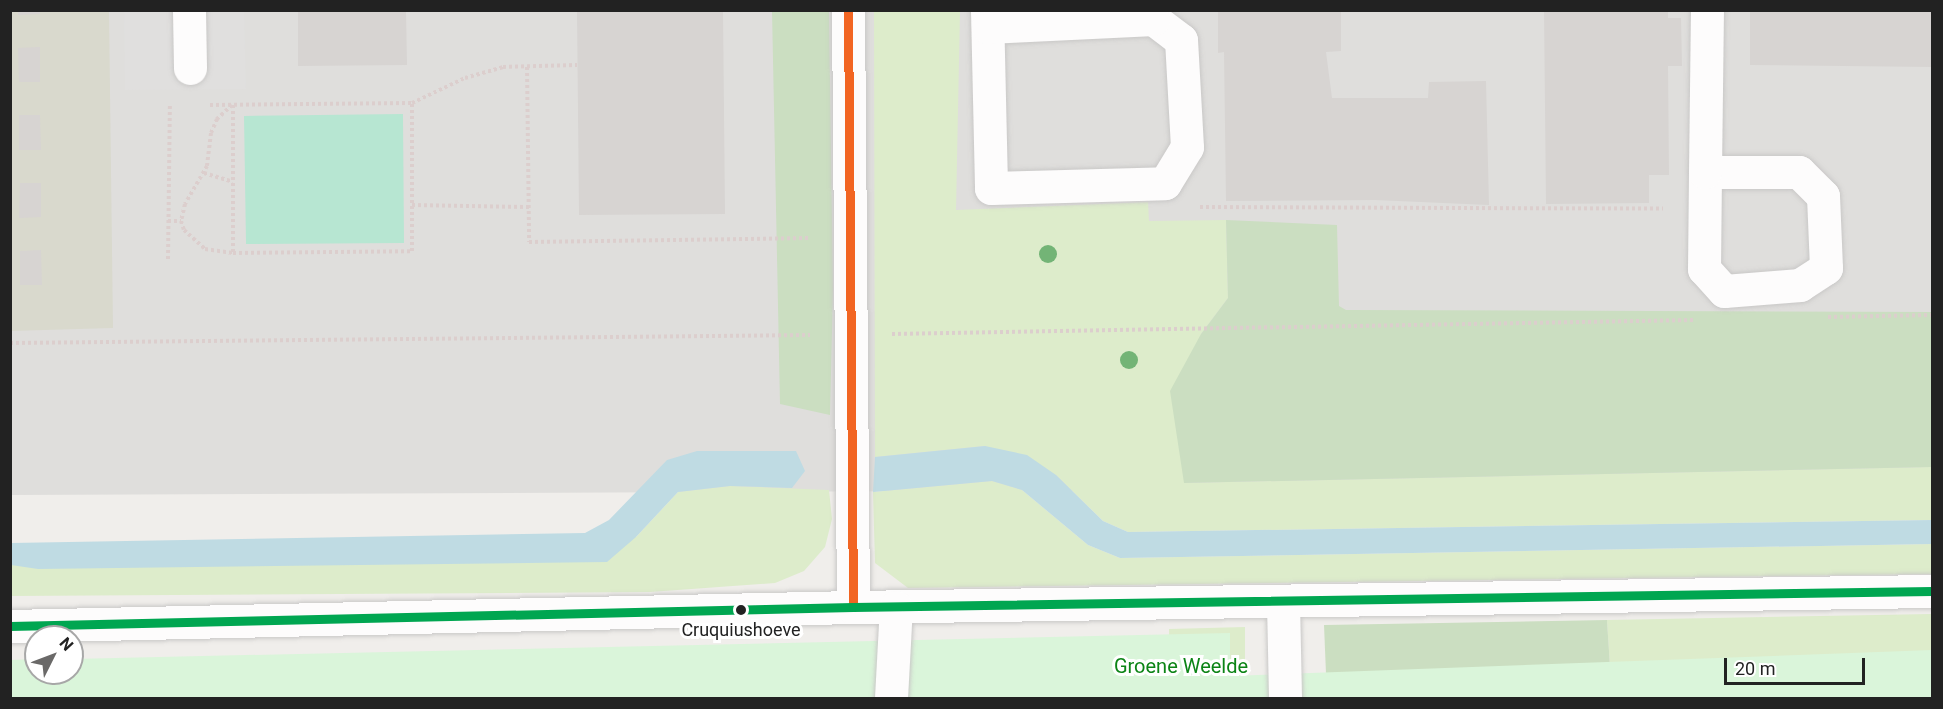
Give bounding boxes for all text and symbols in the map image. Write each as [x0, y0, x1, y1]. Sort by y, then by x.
marker: Cruquiushoeve [735, 604, 747, 616]
place label: Cruquiushoeve [681, 619, 801, 641]
north arrow [24, 625, 84, 685]
text: N [55, 633, 77, 655]
scale bar [1727, 646, 1868, 684]
park label: Groene Weelde [1114, 654, 1248, 678]
text: 20 m [1735, 658, 1775, 679]

